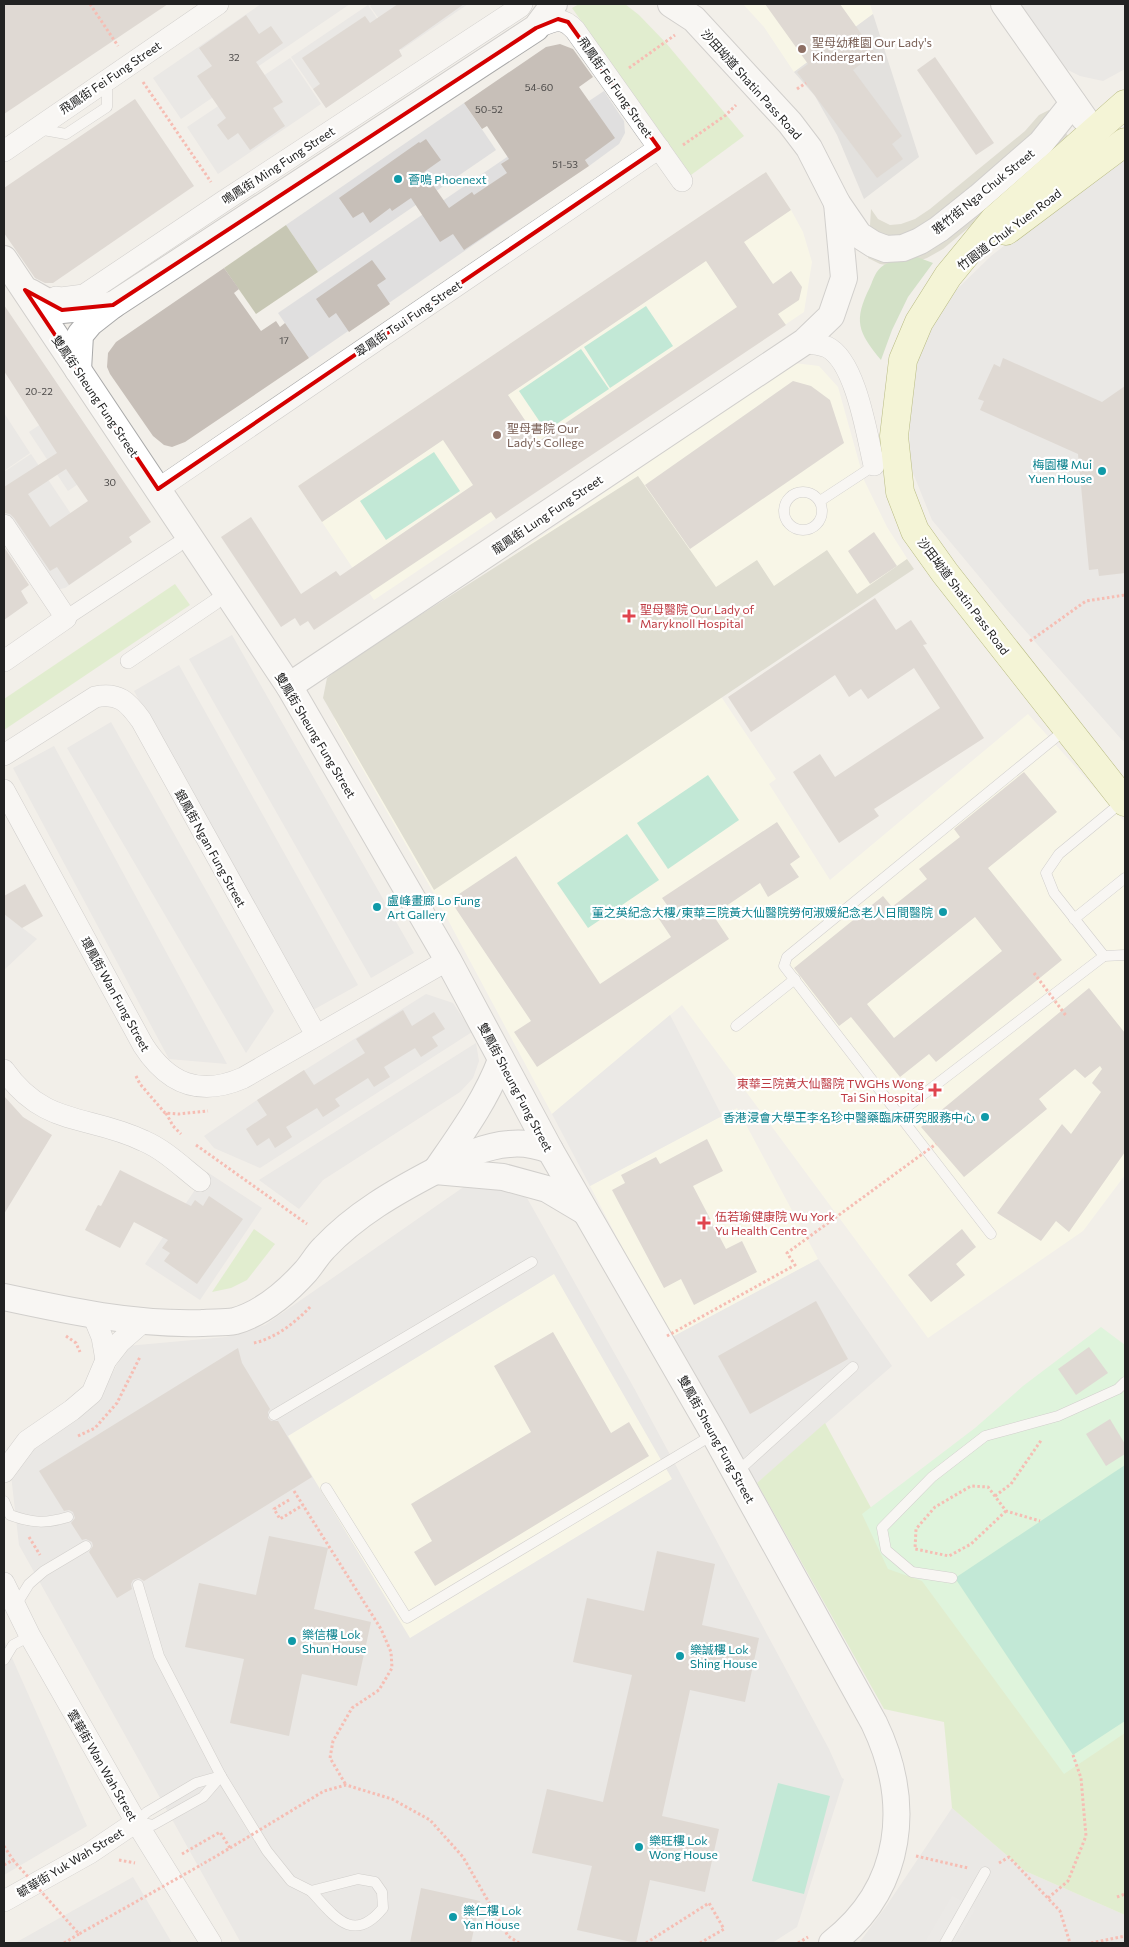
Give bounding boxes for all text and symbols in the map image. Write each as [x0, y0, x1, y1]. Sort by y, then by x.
street label: 沙田坳道 Shatin Pass Road [699, 26, 805, 142]
street label: 飛鳳街 Fei Fung Street [576, 34, 656, 140]
place label: 聖母幼稚園 Our Lady's Kindergarten [812, 35, 932, 63]
street label: 飛鳳街 Fei Fung Street [56, 38, 164, 116]
marker: 聖母幼稚園 Our Lady's Kindergarten [796, 43, 808, 55]
house number: 32 [228, 51, 240, 63]
house number: 54-60 [525, 81, 553, 93]
house number: 50-52 [475, 103, 503, 115]
street label: 鳴鳳街 Ming Fung Street [219, 123, 337, 207]
street label: 雅竹街 Nga Chuk Street [929, 146, 1037, 236]
house number: 51-53 [552, 158, 578, 170]
place label: 薈鳴 Phoenext [408, 172, 487, 186]
marker: 薈鳴 Phoenext [392, 173, 404, 185]
street label: 竹園道 Chuk Yuen Road [954, 185, 1064, 273]
street label: 翠鳳街 Tsui Fung Street [352, 277, 464, 359]
street label: 雙鳳街 Sheung Fung Street [50, 332, 142, 460]
house number: 17 [279, 334, 289, 346]
house number: 20-22 [25, 385, 53, 397]
place label: 聖母書院 Our Lady's College [507, 421, 584, 449]
marker: 聖母書院 Our Lady's College [491, 429, 503, 441]
place label: 梅園樓 Mui Yuen House [1028, 457, 1092, 485]
marker: 梅園樓 Mui Yuen House [1096, 465, 1108, 477]
street label: 龍鳳街 Lung Fung Street [489, 472, 605, 556]
house number: 30 [104, 476, 116, 488]
street label: 沙田坳道 Shatin Pass Road [915, 535, 1013, 657]
place label: 聖母醫院 Our Lady of Maryknoll Hospital [640, 602, 755, 630]
marker: 聖母醫院 Our Lady of Maryknoll Hospital [622, 609, 636, 623]
street label: 雙鳳街 Sheung Fung Street [273, 670, 359, 800]
street label: 銀鳳街 Ngan Fung Street [173, 787, 249, 909]
place label: 盧峰畫廊 Lo Fung Art Gallery [387, 893, 481, 921]
marker: 盧峰畫廊 Lo Fung Art Gallery [371, 901, 383, 913]
place label: 董之英紀念大樓/東華三院黃大仙醫院勞何淑媛紀念老人日間醫院 [592, 905, 933, 919]
marker: 董之英紀念大樓/東華三院黃大仙醫院勞何淑媛紀念老人日間醫院 [937, 906, 949, 918]
street label: 環鳳街 Wan Fung Street [79, 934, 153, 1054]
street label: 雙鳳街 Sheung Fung Street [476, 1020, 556, 1154]
place label: 東華三院黃大仙醫院 TWGHs Wong Tai Sin Hospital [737, 1076, 924, 1104]
marker: 東華三院黃大仙醫院 TWGHs Wong Tai Sin Hospital [928, 1083, 942, 1097]
place label: 香港浸會大學王李名珍中醫藥臨床研究服務中心 [723, 1110, 975, 1124]
marker: 香港浸會大學王李名珍中醫藥臨床研究服務中心 [979, 1111, 991, 1123]
place label: 伍若瑜健康院 Wu York Yu Health Centre [715, 1209, 836, 1237]
marker: 伍若瑜健康院 Wu York Yu Health Centre [697, 1216, 711, 1230]
street label: 雙鳳街 Sheung Fung Street [676, 1373, 758, 1505]
place label: 樂信樓 Lok Shun House [302, 1627, 366, 1655]
marker: 樂信樓 Lok Shun House [286, 1635, 298, 1647]
place label: 樂誠樓 Lok Shing House [690, 1642, 757, 1670]
marker: 樂誠樓 Lok Shing House [674, 1650, 686, 1662]
street label: 雲華街 Wan Wah Street [65, 1707, 141, 1823]
street label: 毓華街 Yuk Wah Street [14, 1825, 126, 1899]
place label: 樂旺樓 Lok Wong House [649, 1833, 718, 1861]
marker: 樂旺樓 Lok Wong House [633, 1841, 645, 1853]
place label: 樂仁樓 Lok Yan House [463, 1903, 522, 1931]
marker: 樂仁樓 Lok Yan House [447, 1911, 459, 1923]

